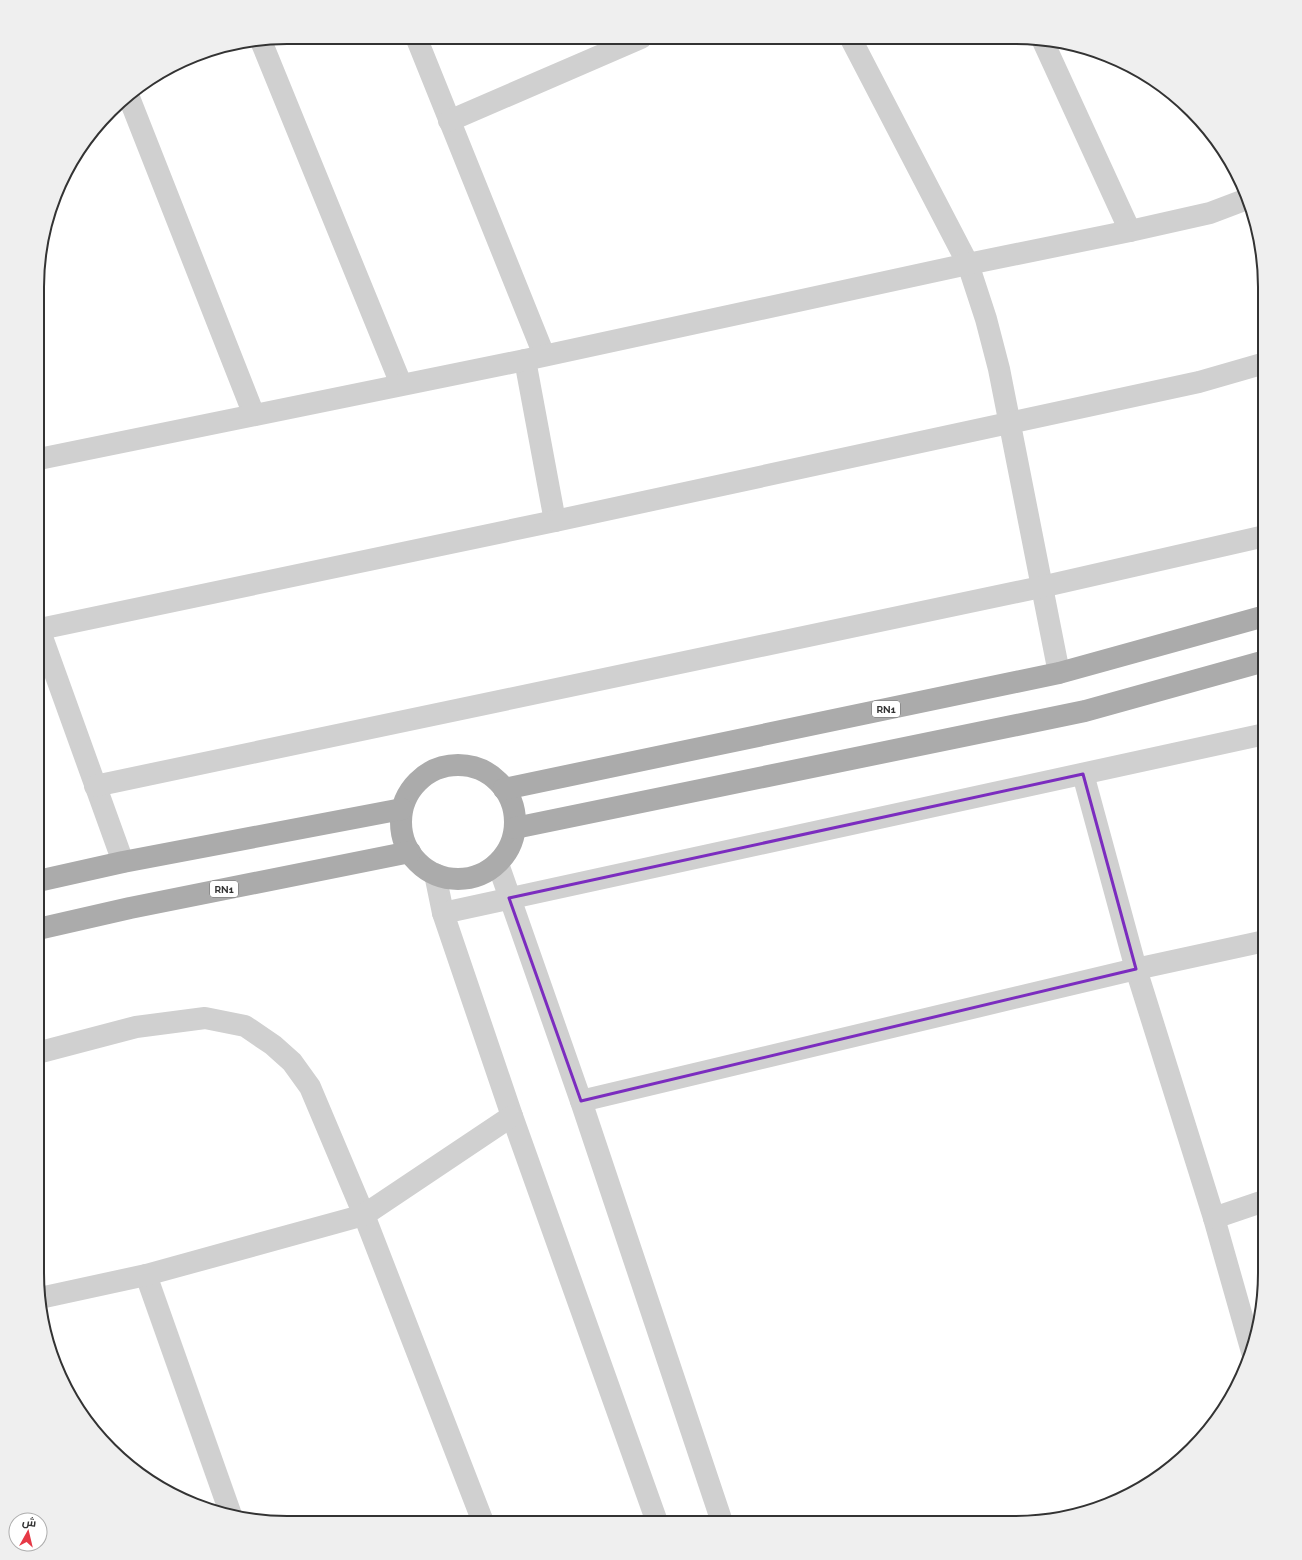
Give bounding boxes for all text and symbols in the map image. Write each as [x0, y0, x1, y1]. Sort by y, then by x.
road number: RN1 [872, 701, 900, 717]
road number: RN1 [210, 881, 238, 897]
north arrow [8, 1512, 48, 1552]
text: ش [21, 1515, 37, 1530]

